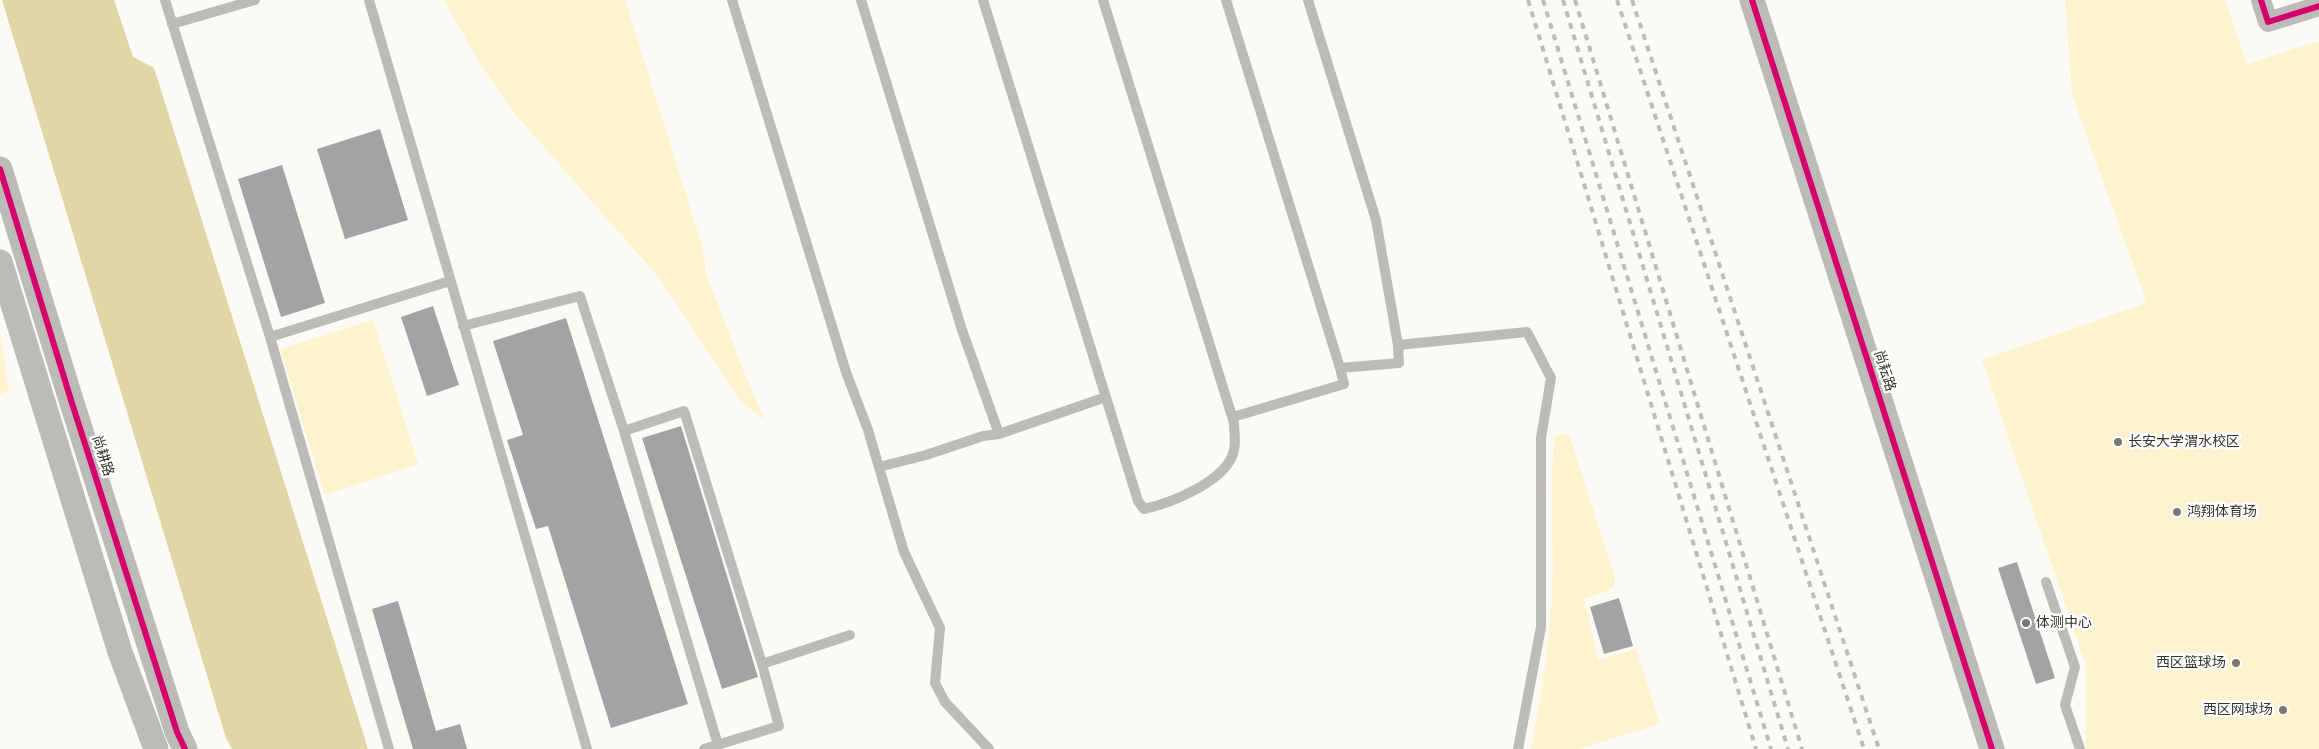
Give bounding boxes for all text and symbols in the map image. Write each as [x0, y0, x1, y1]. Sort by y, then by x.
street label: 尚耘路 [1870, 348, 1898, 394]
street label: 尚耕路 [88, 433, 116, 479]
place label: 长安大学渭水校区 [2128, 434, 2240, 450]
marker: 长安大学渭水校区 [2112, 436, 2124, 448]
place label: 鸿翔体育场 [2187, 504, 2257, 520]
marker: 鸿翔体育场 [2171, 506, 2183, 518]
place label: 体测中心 [2036, 615, 2092, 631]
marker: 体测中心 [2020, 617, 2032, 629]
place label: 西区篮球场 [2156, 655, 2226, 671]
marker: 西区篮球场 [2230, 657, 2242, 669]
place label: 西区网球场 [2203, 702, 2273, 718]
marker: 西区网球场 [2277, 704, 2289, 716]

